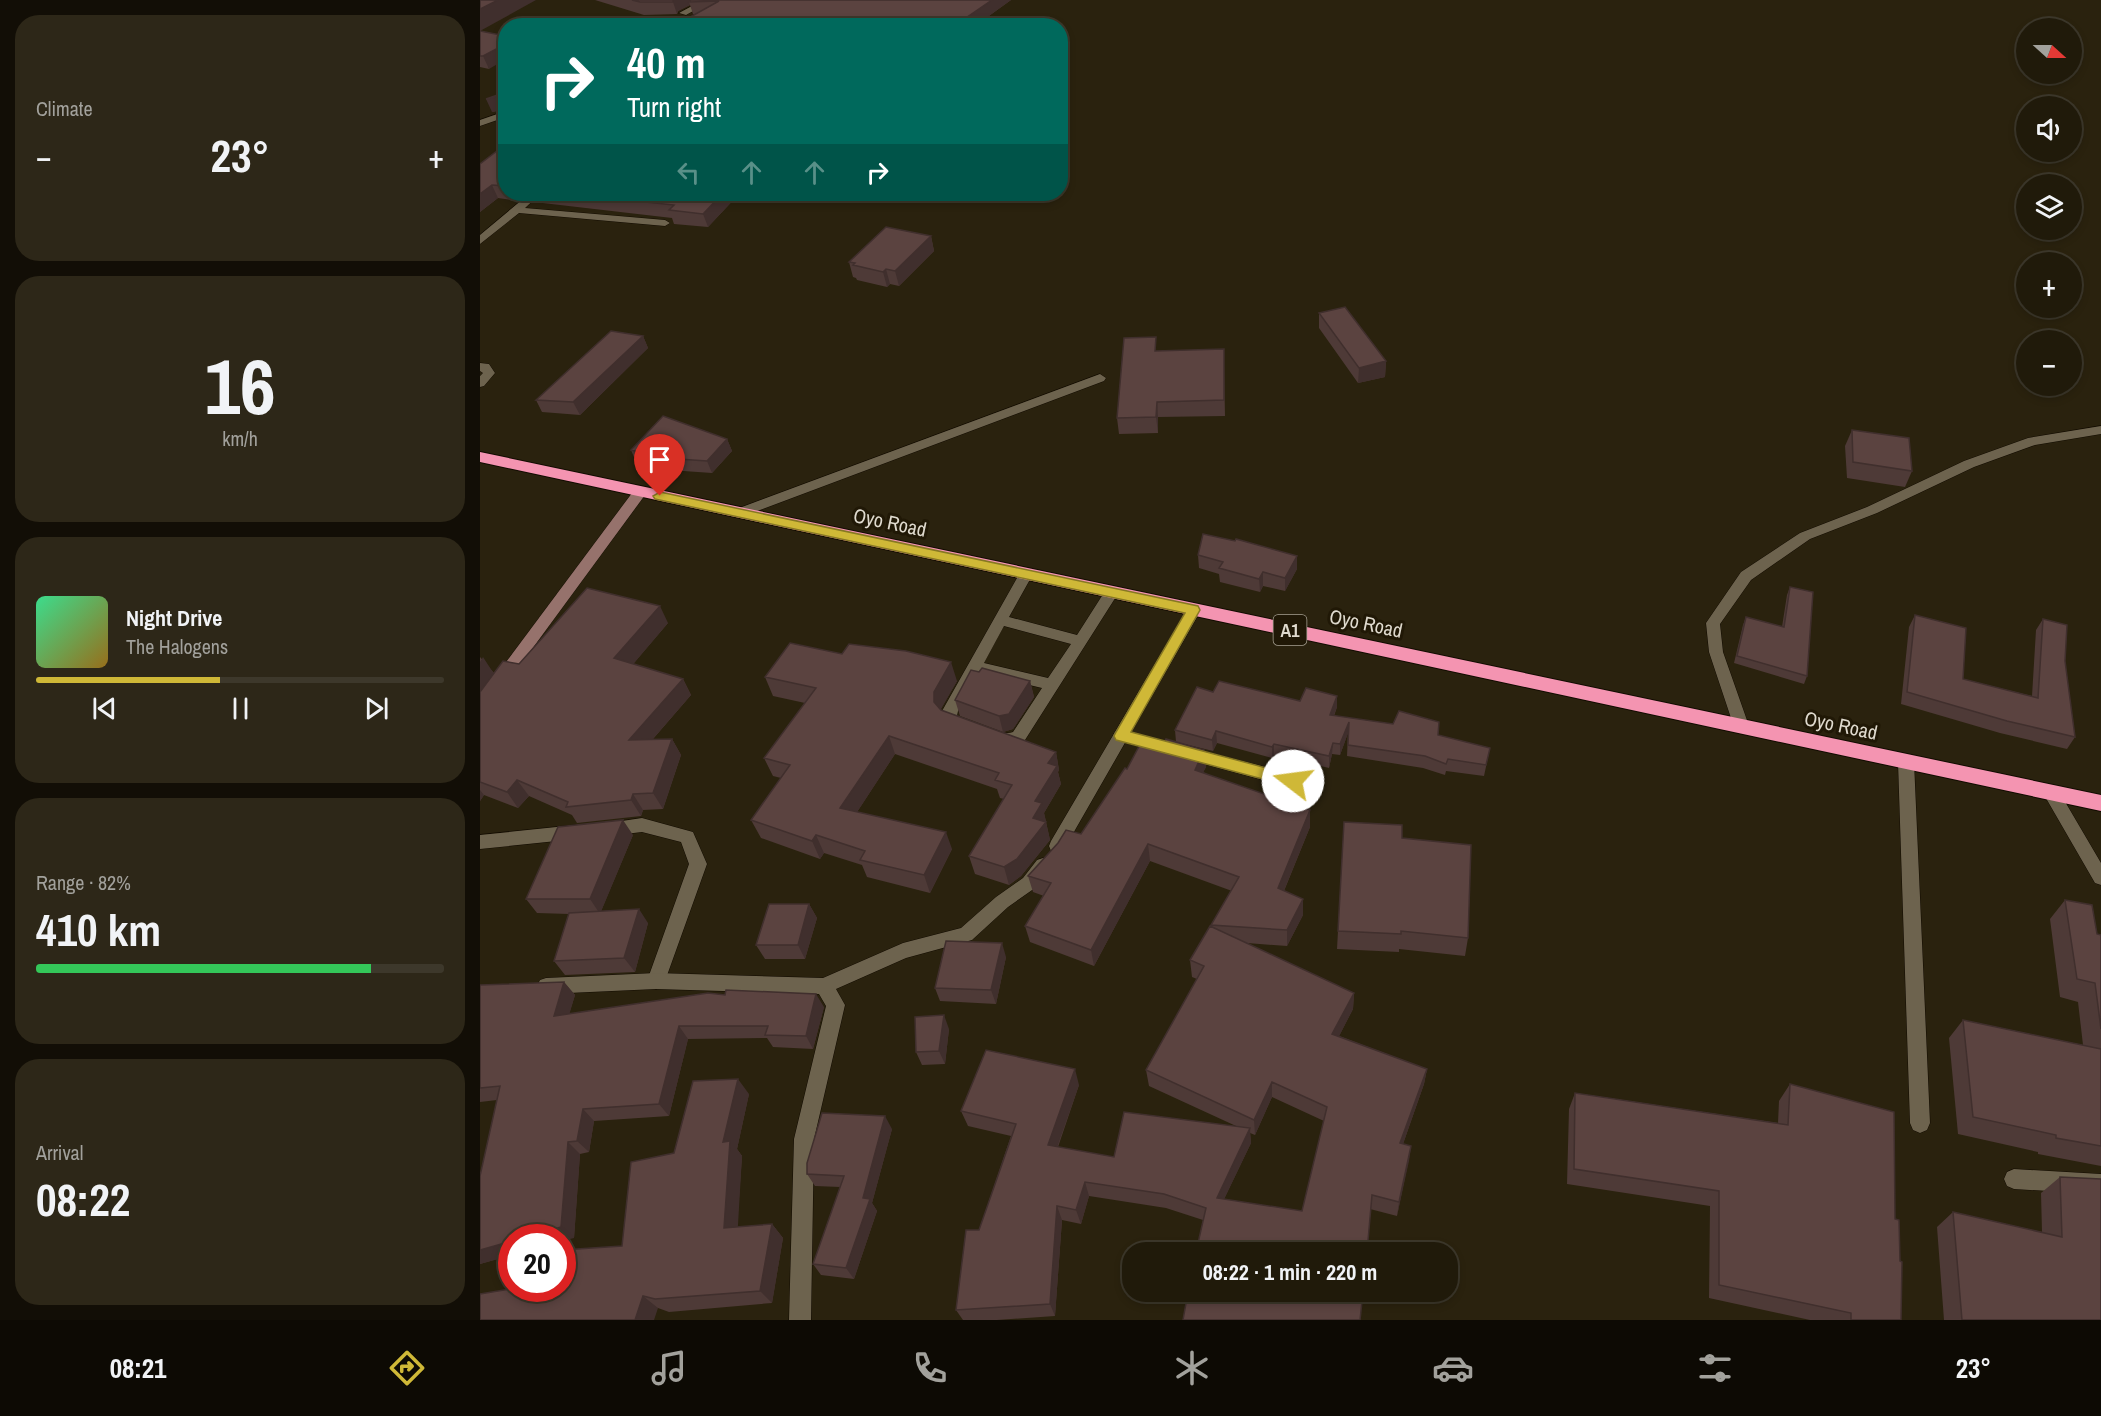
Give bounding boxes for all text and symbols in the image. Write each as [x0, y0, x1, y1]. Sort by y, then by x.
north arrow [2016, 18, 2082, 84]
map controls [2016, 18, 2082, 396]
text: 40 m [627, 35, 706, 91]
icon: right [528, 42, 606, 120]
text: Turn right [627, 89, 721, 125]
text: Climate [36, 95, 93, 122]
button: sound [2016, 96, 2082, 162]
text: 23° [210, 125, 270, 186]
text: − [36, 134, 52, 178]
text: + [428, 134, 444, 178]
icon: left [672, 156, 705, 189]
icon: ahead [735, 156, 768, 189]
icon: ahead [798, 156, 831, 189]
icon: right [861, 156, 894, 189]
button: layers [2016, 174, 2082, 240]
button: + [2016, 252, 2082, 318]
button: − [2016, 330, 2082, 396]
text: 16 [204, 333, 276, 438]
text: km/h [222, 425, 258, 452]
pin [634, 434, 685, 496]
icon: arrive [643, 443, 676, 476]
street label: Oyo Road [851, 501, 929, 543]
street label: Oyo Road [1327, 602, 1405, 644]
text: Night Drive [126, 603, 222, 633]
road number: A1 [1274, 615, 1306, 645]
text: The Halogens [126, 633, 228, 660]
icon: previous [88, 692, 121, 725]
icon: pause [224, 692, 257, 725]
icon: next [360, 692, 393, 725]
street label: Oyo Road [1802, 704, 1880, 746]
position arrow [1261, 749, 1325, 813]
text: Range · 82% [36, 869, 131, 896]
text: 410 km [36, 899, 161, 960]
text: Arrival [36, 1139, 83, 1166]
text: 08:22 [36, 1169, 130, 1230]
speed limit sign: 20 [498, 1224, 576, 1302]
text: 08:22 · 1 min · 220 m [1203, 1257, 1377, 1287]
icon: directions [386, 1347, 428, 1389]
icon: music [648, 1347, 690, 1389]
icon: phone [909, 1347, 951, 1389]
icon: climate [1171, 1347, 1213, 1389]
icon: car [1432, 1347, 1474, 1389]
icon: filters [1694, 1347, 1736, 1389]
text: 08:21 [110, 1350, 166, 1386]
text: 23° [1956, 1350, 1991, 1386]

